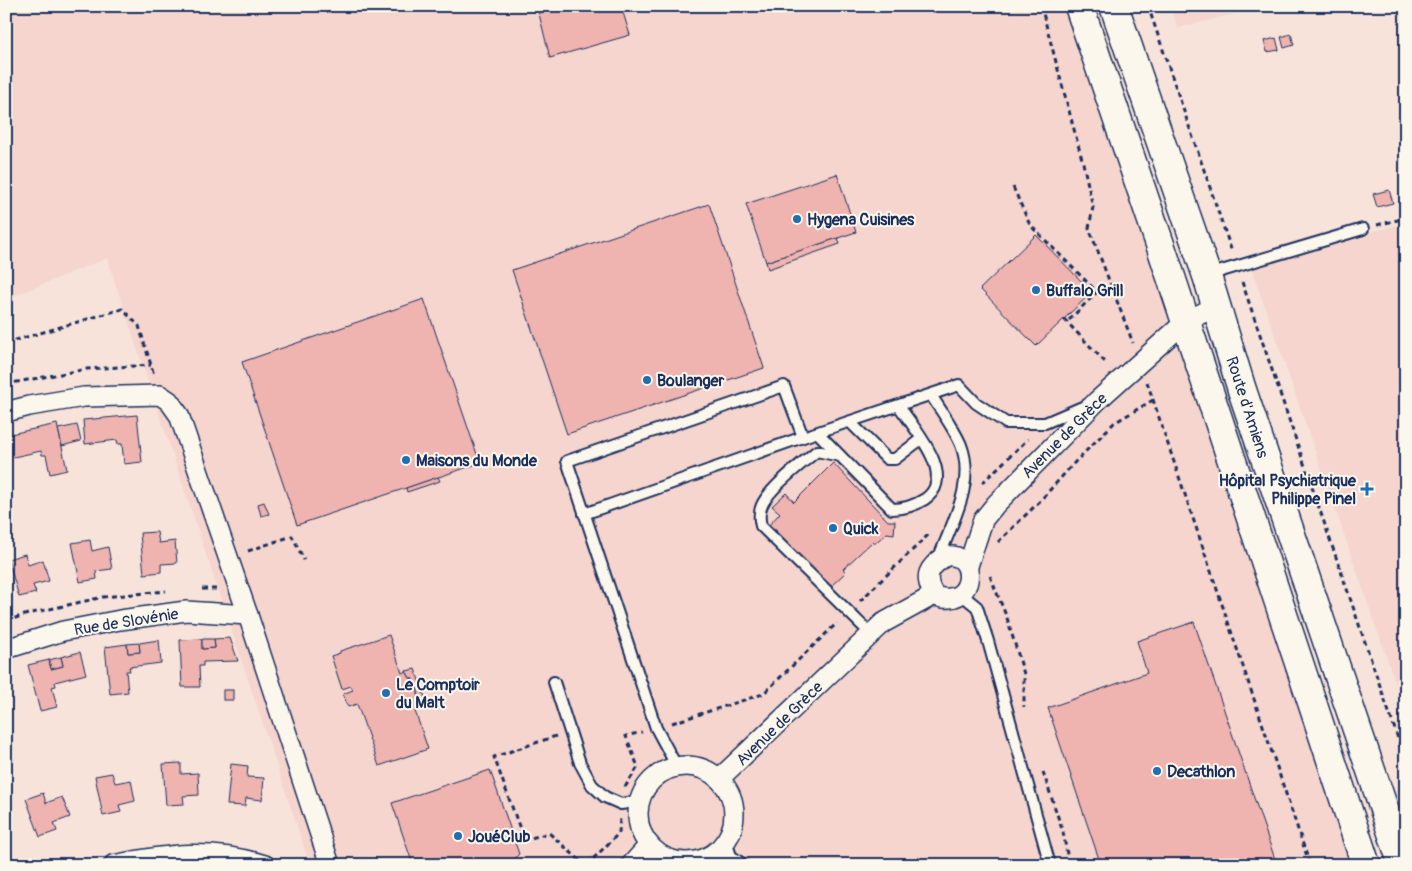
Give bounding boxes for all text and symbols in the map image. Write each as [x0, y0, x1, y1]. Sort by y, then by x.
place label: Hygena Cuisines [807, 210, 915, 230]
marker: Hygena Cuisines [791, 213, 803, 225]
place label: Buffalo Grill [1046, 281, 1124, 301]
marker: Buffalo Grill [1030, 284, 1042, 296]
street label: Route d'Amiens [1221, 354, 1273, 460]
place label: Boulanger [657, 371, 724, 391]
marker: Boulanger [641, 374, 653, 386]
street label: Avenue de Grèce [1018, 389, 1112, 483]
place label: Maisons du Monde [416, 451, 538, 471]
marker: Maisons du Monde [400, 454, 412, 466]
place label: Hôpital Psychiatrique Philippe Pinel [1219, 471, 1357, 509]
marker: Hôpital Psychiatrique Philippe Pinel [1360, 482, 1374, 496]
place label: Quick [843, 519, 879, 539]
marker: Quick [827, 522, 839, 534]
street label: Rue de Slovénie [73, 604, 180, 640]
place label: Le Comptoir du Malt [396, 675, 480, 713]
street label: Avenue de Grèce [732, 677, 827, 770]
marker: Le Comptoir du Malt [380, 687, 392, 699]
place label: Decathlon [1167, 762, 1235, 782]
marker: Decathlon [1151, 765, 1163, 777]
place label: JouéClub [468, 827, 531, 847]
marker: JouéClub [452, 830, 464, 842]

